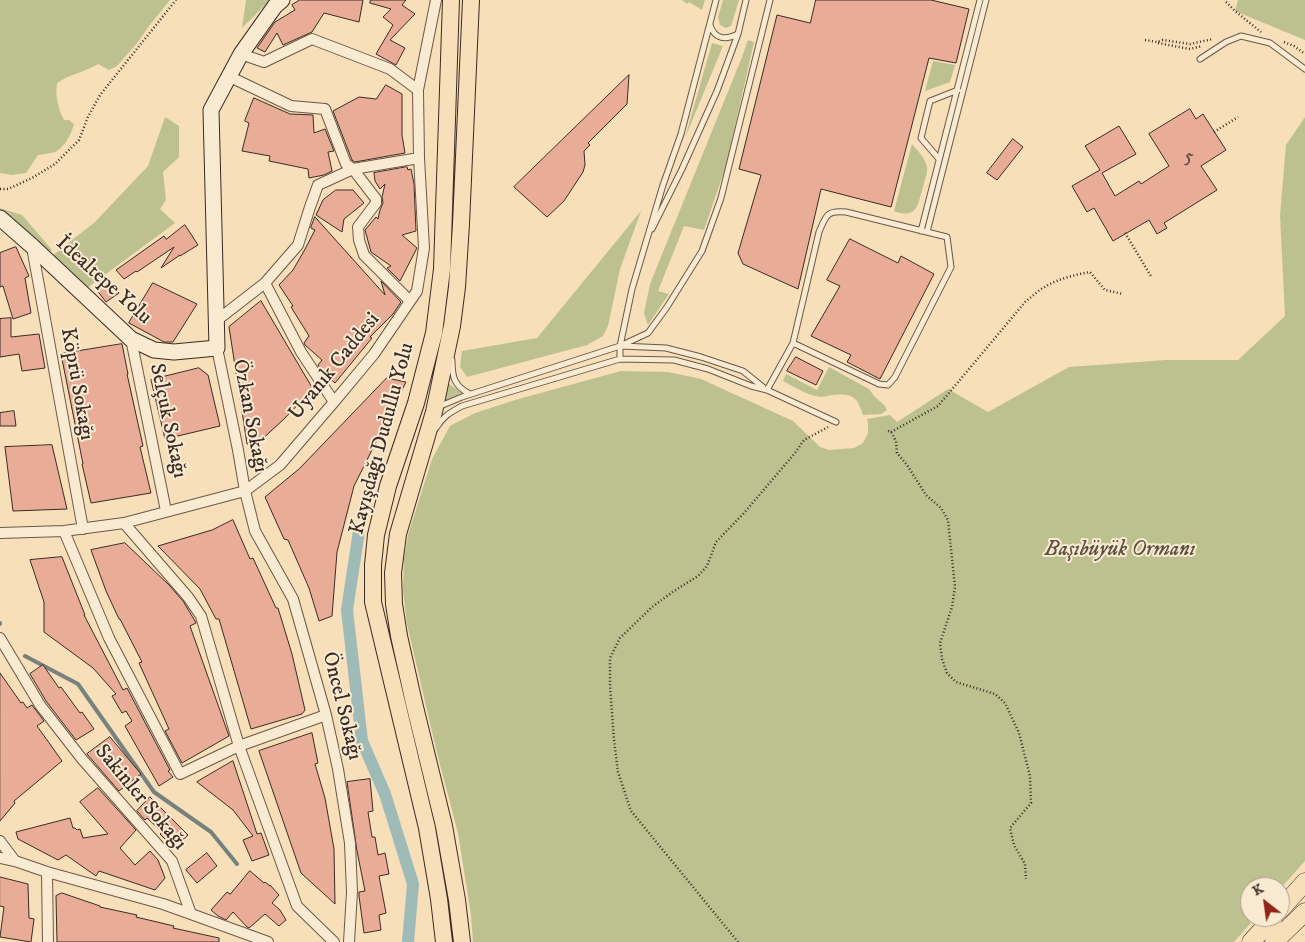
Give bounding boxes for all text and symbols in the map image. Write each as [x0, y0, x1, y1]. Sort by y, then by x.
house number: 5 [1184, 147, 1194, 169]
street label: İdealtepe Yolu [50, 231, 156, 331]
street label: Uyanık Caddesi [284, 308, 386, 426]
street label: Köprü Sokağı [54, 326, 98, 442]
street label: Kayışdağı Dudullu Yolu [345, 340, 421, 538]
street label: Özkan Sokağı [226, 357, 272, 475]
street label: Selçuk Sokağı [143, 362, 191, 480]
park label: Başıbüyük Ormanı [1045, 538, 1195, 564]
street label: Öncel Sokağı [315, 649, 367, 763]
street label: Sakinler Sokağı [89, 740, 191, 856]
north arrow [1240, 877, 1290, 927]
text: K [1249, 880, 1267, 900]

